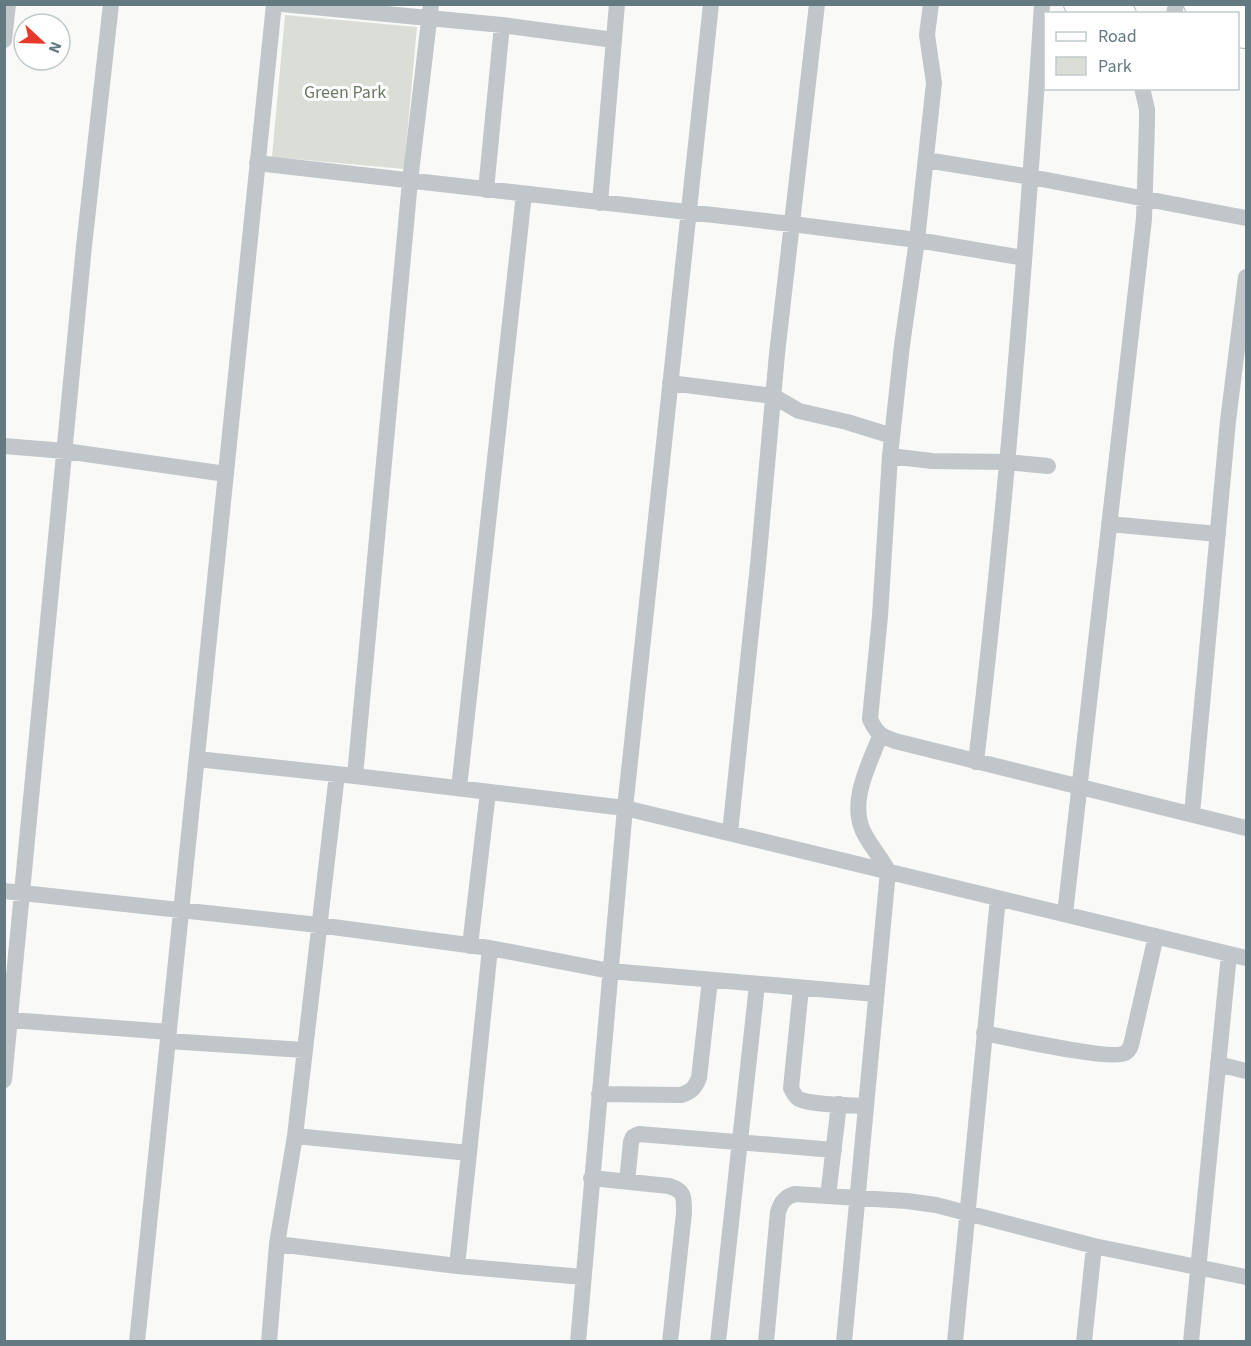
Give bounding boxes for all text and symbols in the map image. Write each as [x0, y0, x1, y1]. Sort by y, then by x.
north arrow [12, 12, 72, 72]
legend [1044, 12, 1239, 90]
text: Road [1098, 24, 1137, 49]
text: N [43, 38, 67, 56]
text: Park [1098, 54, 1132, 79]
park label: Green Park [304, 80, 386, 105]

